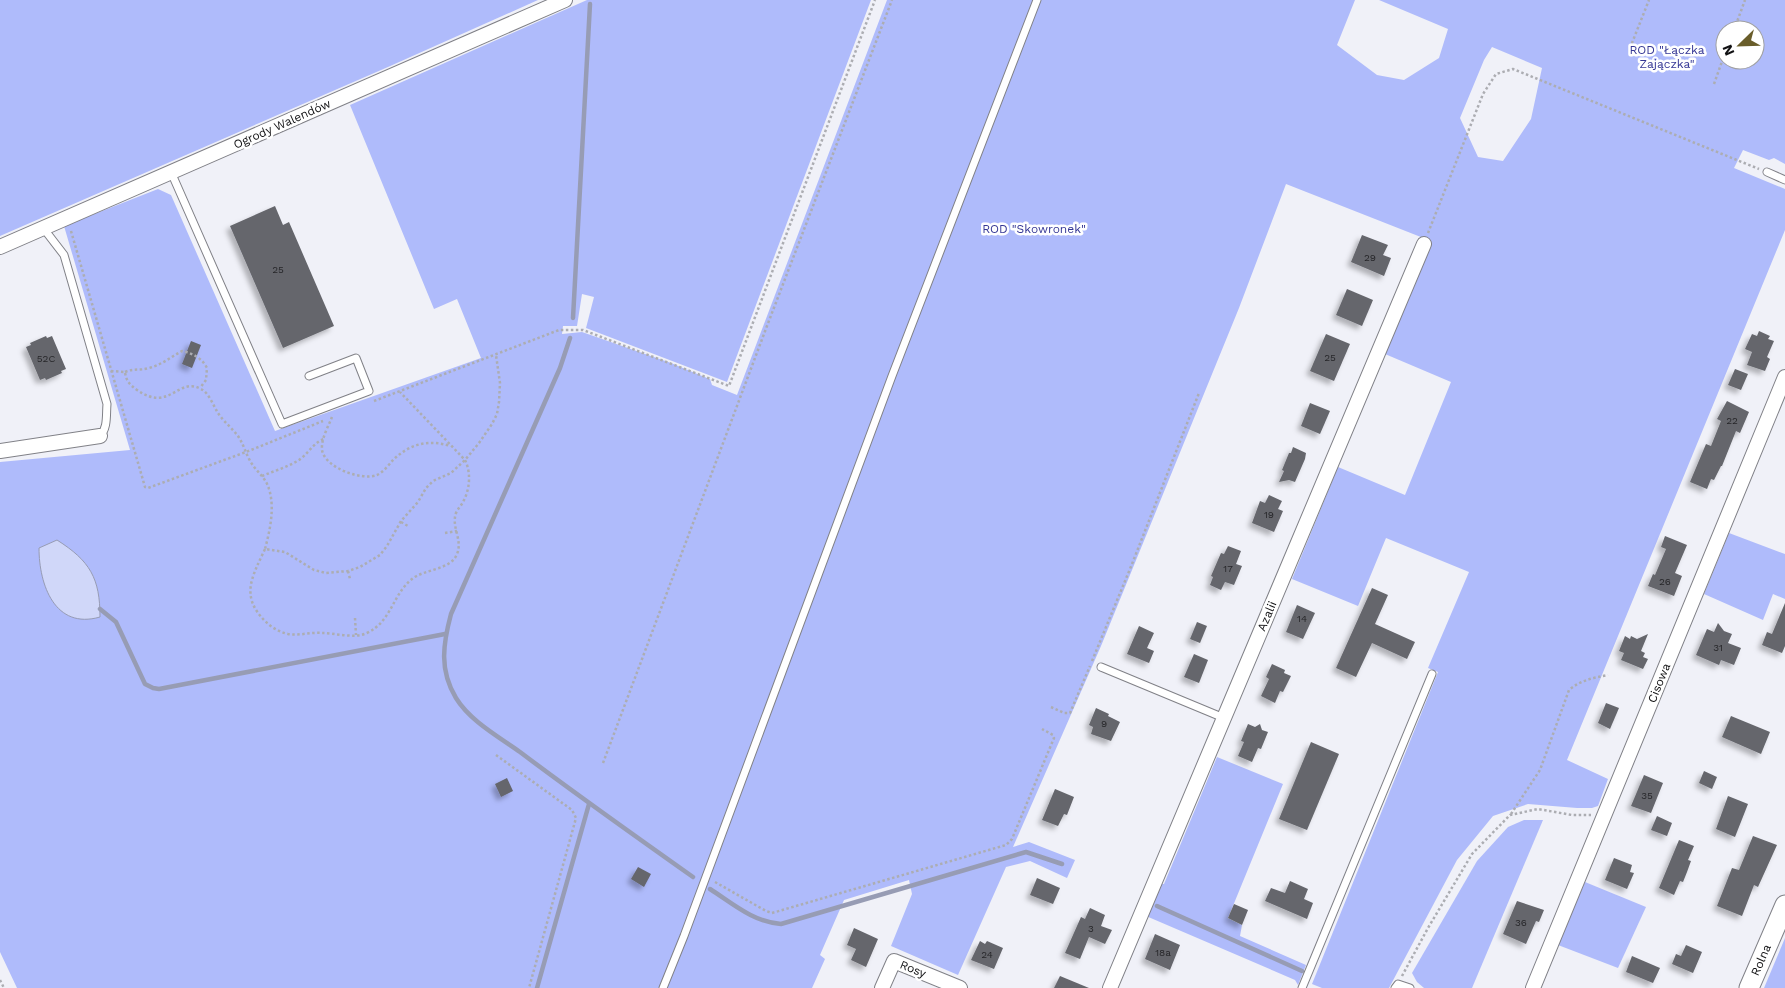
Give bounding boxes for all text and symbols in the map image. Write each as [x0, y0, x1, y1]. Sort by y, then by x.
north arrow [1715, 20, 1765, 70]
text: N [1719, 42, 1737, 58]
park label: ROD "Łączka Zajączka" [1629, 43, 1705, 71]
street label: Ogrody Walendów [231, 96, 333, 152]
park label: ROD "Skowronek" [982, 222, 1086, 236]
house number: 29 [1364, 252, 1376, 263]
house number: 25 [272, 264, 284, 275]
house number: 25 [1324, 352, 1336, 363]
house number: 52C [37, 353, 55, 364]
house number: 22 [1726, 415, 1738, 426]
house number: 19 [1264, 509, 1274, 520]
house number: 17 [1223, 563, 1233, 574]
house number: 26 [1659, 576, 1671, 587]
street label: Azalii [1254, 599, 1280, 633]
house number: 14 [1297, 613, 1307, 624]
house number: 31 [1713, 642, 1723, 653]
street label: Cisowa [1645, 661, 1673, 705]
house number: 9 [1101, 718, 1107, 729]
house number: 35 [1641, 790, 1653, 801]
house number: 36 [1515, 917, 1527, 928]
house number: 3 [1088, 923, 1094, 934]
street label: Rolna [1748, 942, 1774, 978]
house number: 18a [1155, 947, 1171, 958]
house number: 24 [981, 949, 993, 960]
street label: Rosy [898, 957, 929, 981]

